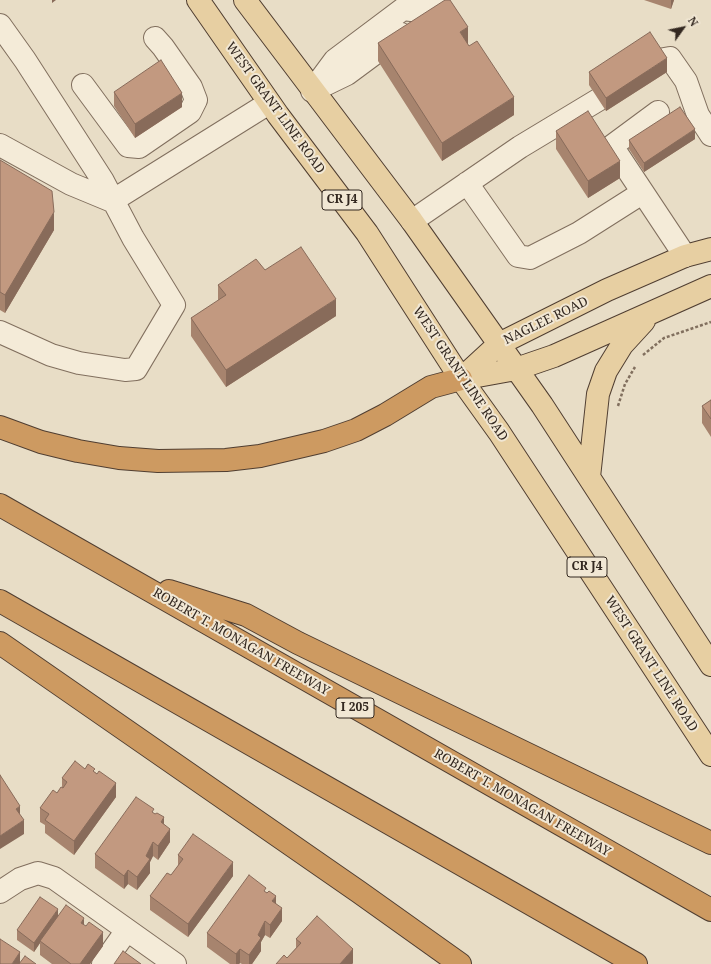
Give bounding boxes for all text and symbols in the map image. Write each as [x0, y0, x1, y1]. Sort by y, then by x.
north arrow [663, 8, 703, 48]
text: N [685, 13, 702, 29]
street label: WEST GRANT LINE ROAD [222, 39, 328, 177]
road number: CR J4 [322, 190, 362, 210]
street label: NAGLEE ROAD [501, 294, 591, 348]
street label: WEST GRANT LINE ROAD [409, 304, 511, 444]
road number: CR J4 [567, 557, 607, 577]
street label: ROBERT T. MONAGAN FREEWAY [150, 585, 332, 699]
street label: WEST GRANT LINE ROAD [601, 593, 701, 735]
road number: I 205 [336, 698, 374, 718]
street label: ROBERT T. MONAGAN FREEWAY [431, 746, 613, 860]

